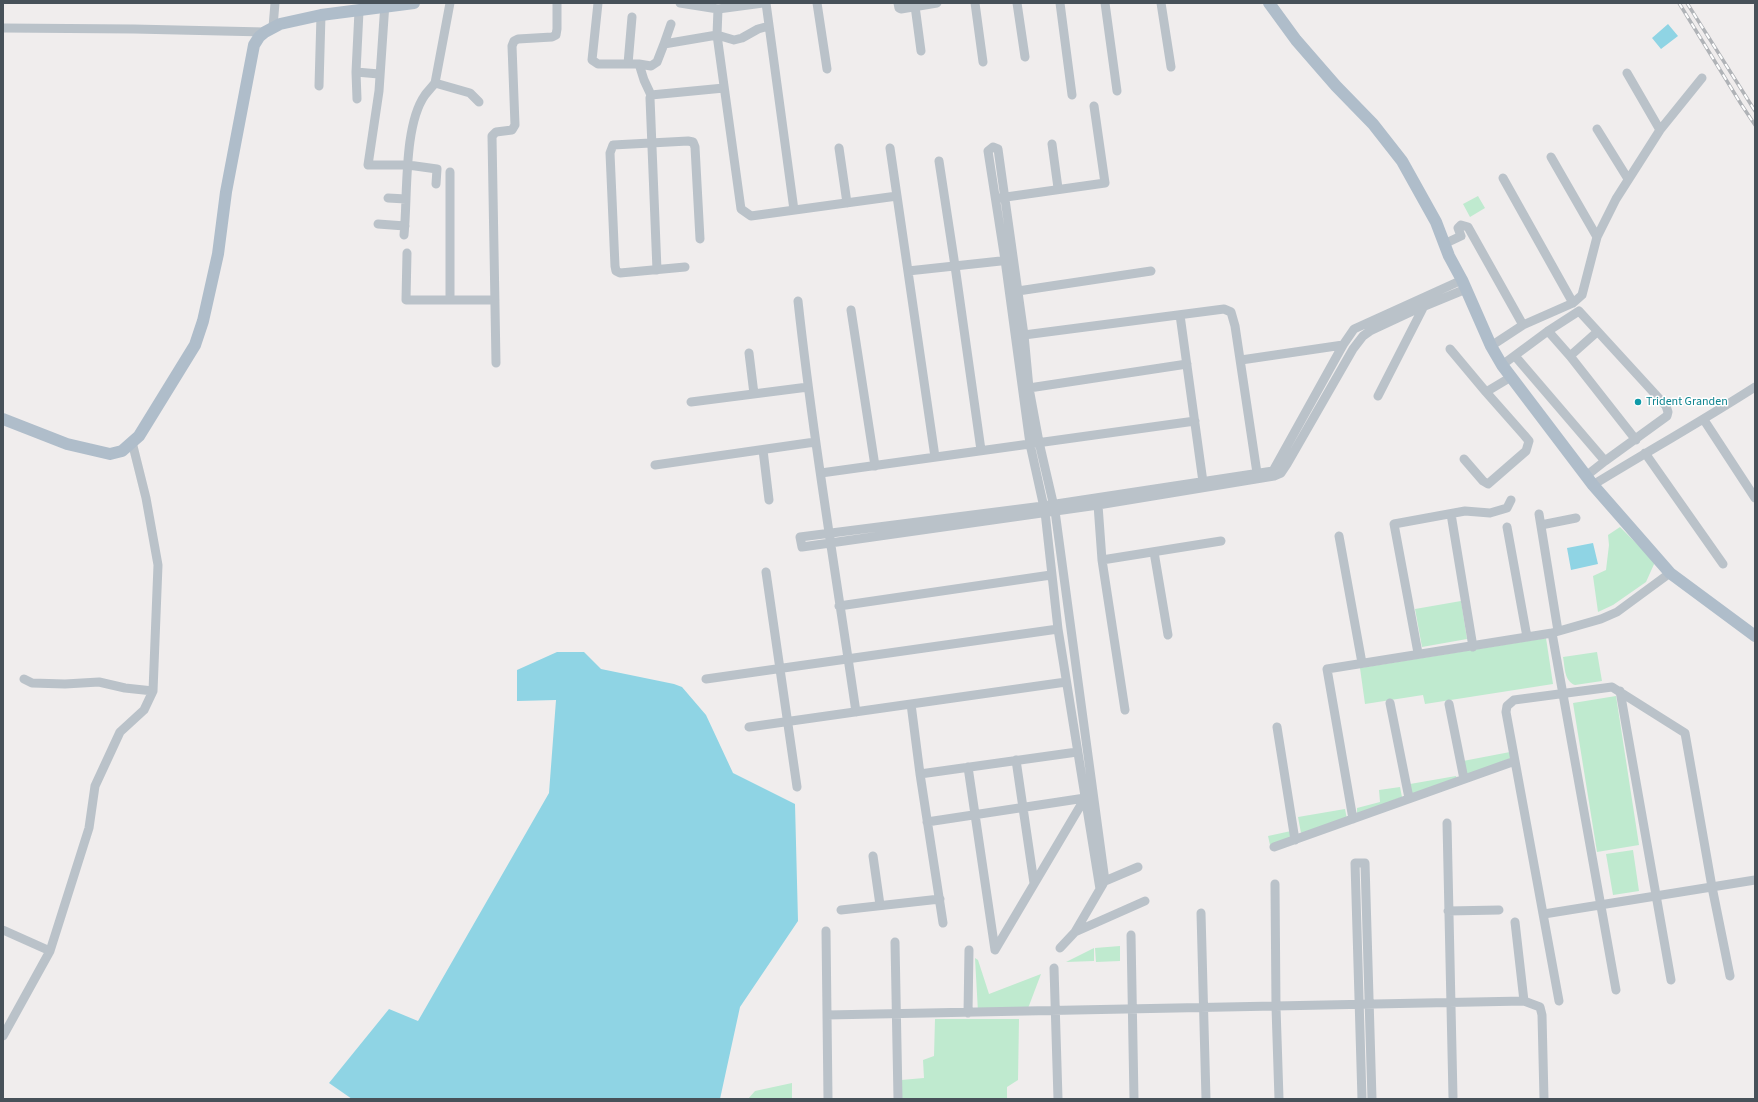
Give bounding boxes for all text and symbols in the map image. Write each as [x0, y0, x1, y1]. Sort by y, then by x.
place label: Trident Granden [1646, 395, 1728, 409]
marker: Trident Granden [1633, 397, 1643, 407]

